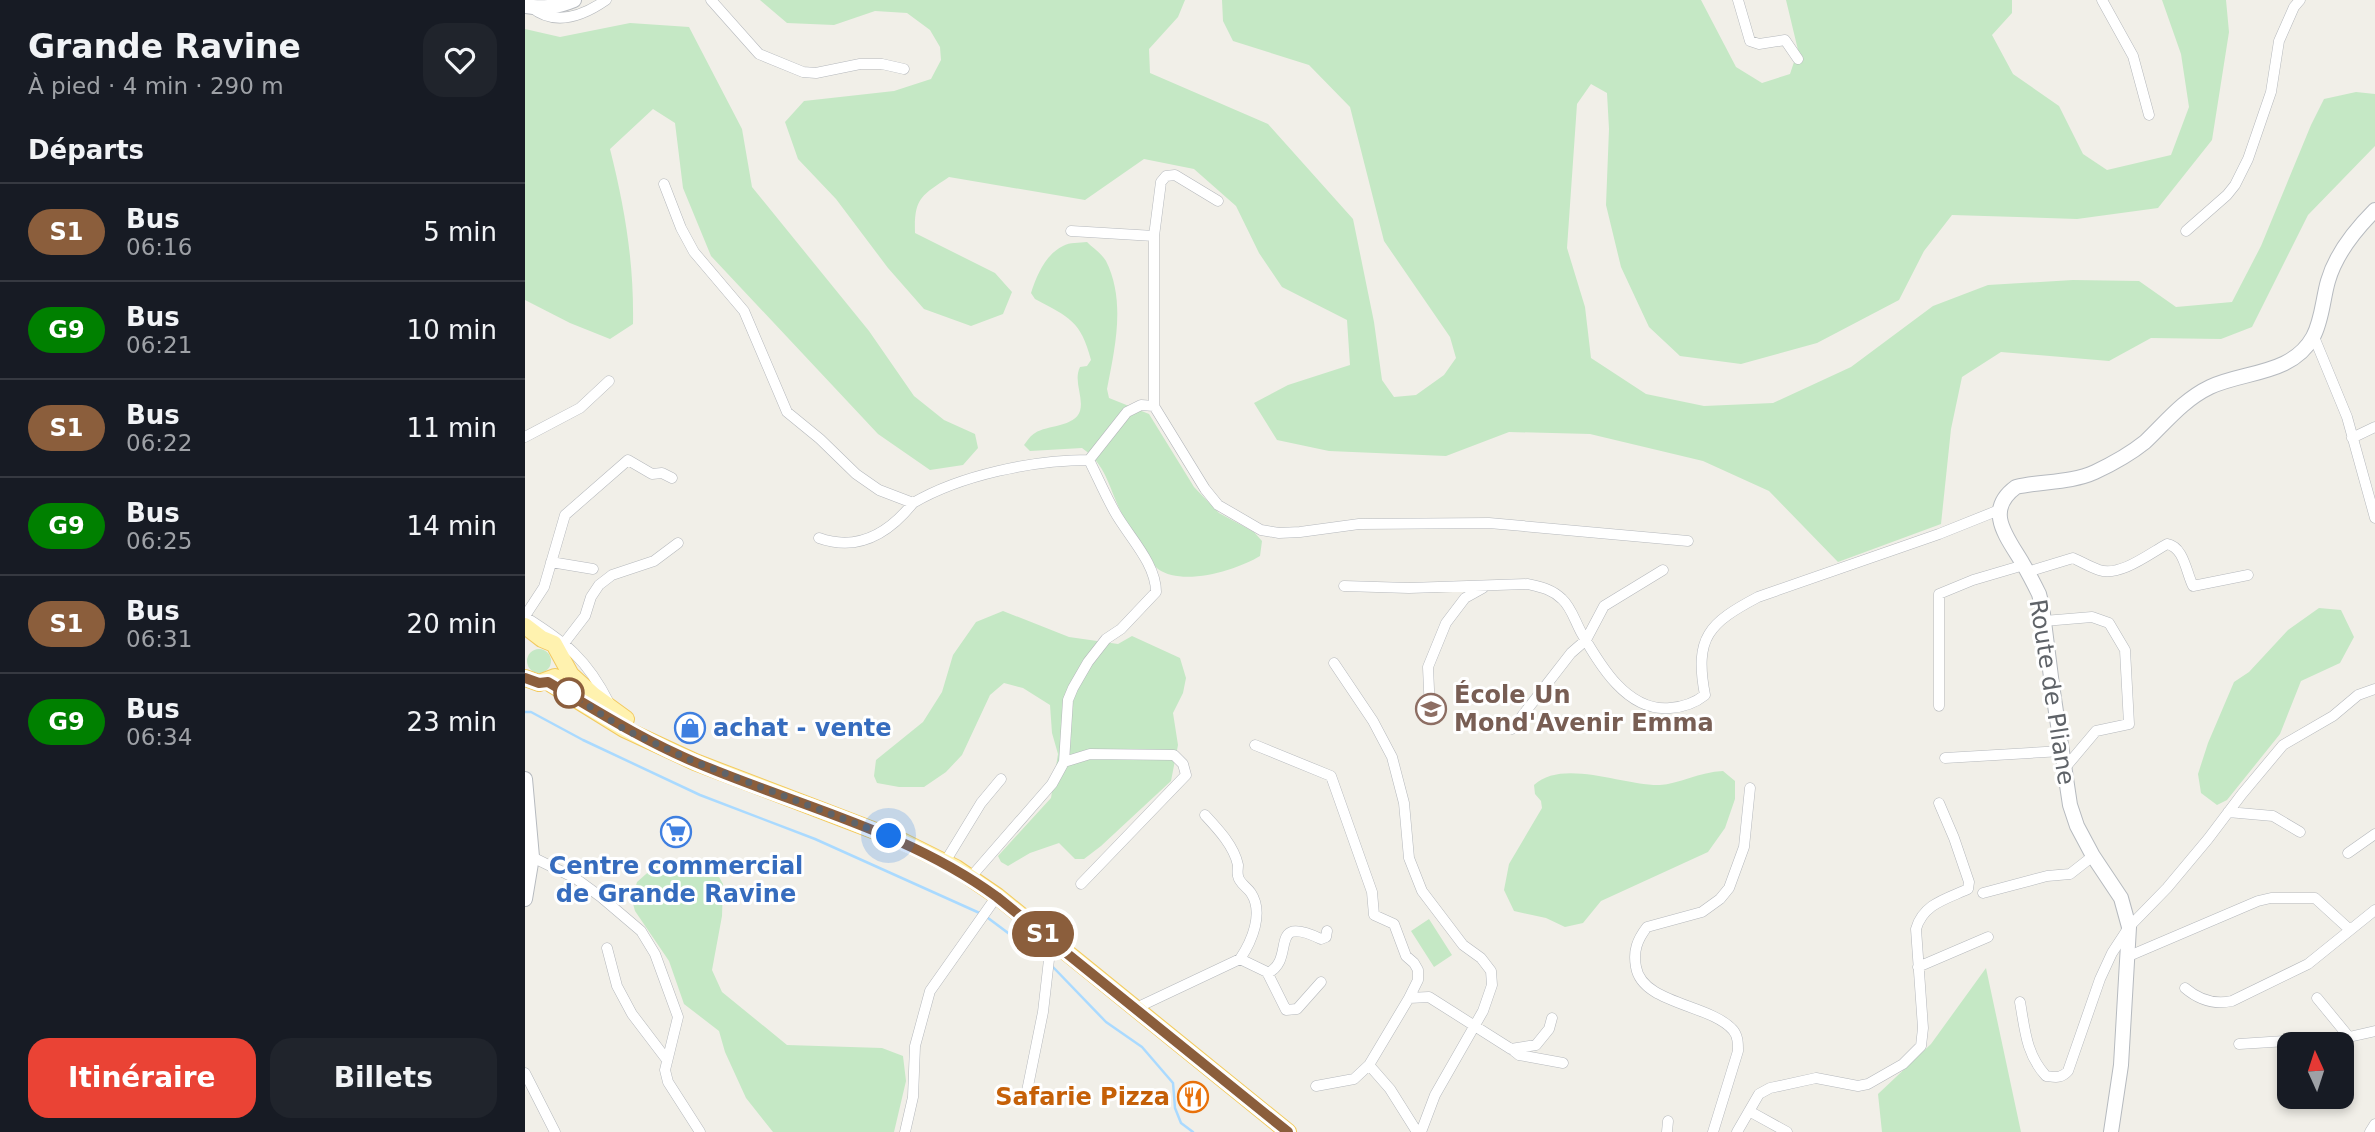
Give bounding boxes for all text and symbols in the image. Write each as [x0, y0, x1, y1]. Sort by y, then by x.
button: heart [423, 23, 497, 97]
text: Grande Ravine [28, 27, 301, 66]
text: À pied · 4 min · 290 m [28, 73, 284, 99]
text: Départs [28, 135, 144, 165]
text: Bus [126, 204, 180, 234]
text: 5 min [423, 217, 497, 247]
text: S1 [50, 218, 83, 246]
text: 06:16 [126, 234, 192, 260]
text: Bus [126, 302, 180, 332]
text: 10 min [407, 315, 497, 345]
text: G9 [48, 316, 85, 344]
text: 06:21 [126, 332, 192, 358]
text: Bus [126, 400, 180, 430]
text: 11 min [407, 413, 497, 443]
text: S1 [50, 414, 83, 442]
text: 06:22 [126, 430, 192, 456]
text: Bus [126, 498, 180, 528]
text: 14 min [407, 511, 497, 541]
text: G9 [48, 512, 85, 540]
text: 06:25 [126, 528, 192, 554]
text: Bus [126, 596, 180, 626]
street label: Route de Pliane [2024, 597, 2080, 787]
text: 20 min [407, 609, 497, 639]
text: S1 [50, 610, 83, 638]
text: 06:31 [126, 626, 192, 652]
unlabelled marker [554, 678, 584, 708]
place label: École Un Mond'Avenir Emma [1454, 680, 1714, 737]
school or university icon: École Un Mond'Avenir Emma [1414, 692, 1448, 726]
text: Bus [126, 694, 180, 724]
text: 23 min [407, 707, 497, 737]
text: G9 [48, 708, 85, 736]
shop icon: achat - vente [673, 711, 707, 745]
place label: achat - vente [713, 714, 892, 742]
text: 06:34 [126, 724, 192, 750]
supermarket icon: Centre commercial de Grande Ravine [659, 815, 693, 849]
your location [871, 818, 906, 853]
place label: Centre commercial de Grande Ravine [549, 852, 803, 908]
line badge: S1 [1011, 911, 1075, 957]
text: S1 [1026, 920, 1060, 948]
north arrow [2277, 1032, 2354, 1110]
map controls [2277, 1032, 2354, 1109]
button: Itinéraire [28, 1038, 256, 1118]
button: Billets [270, 1038, 497, 1118]
restaurant icon: Safarie Pizza [1176, 1080, 1210, 1114]
place label: Safarie Pizza [995, 1083, 1170, 1111]

